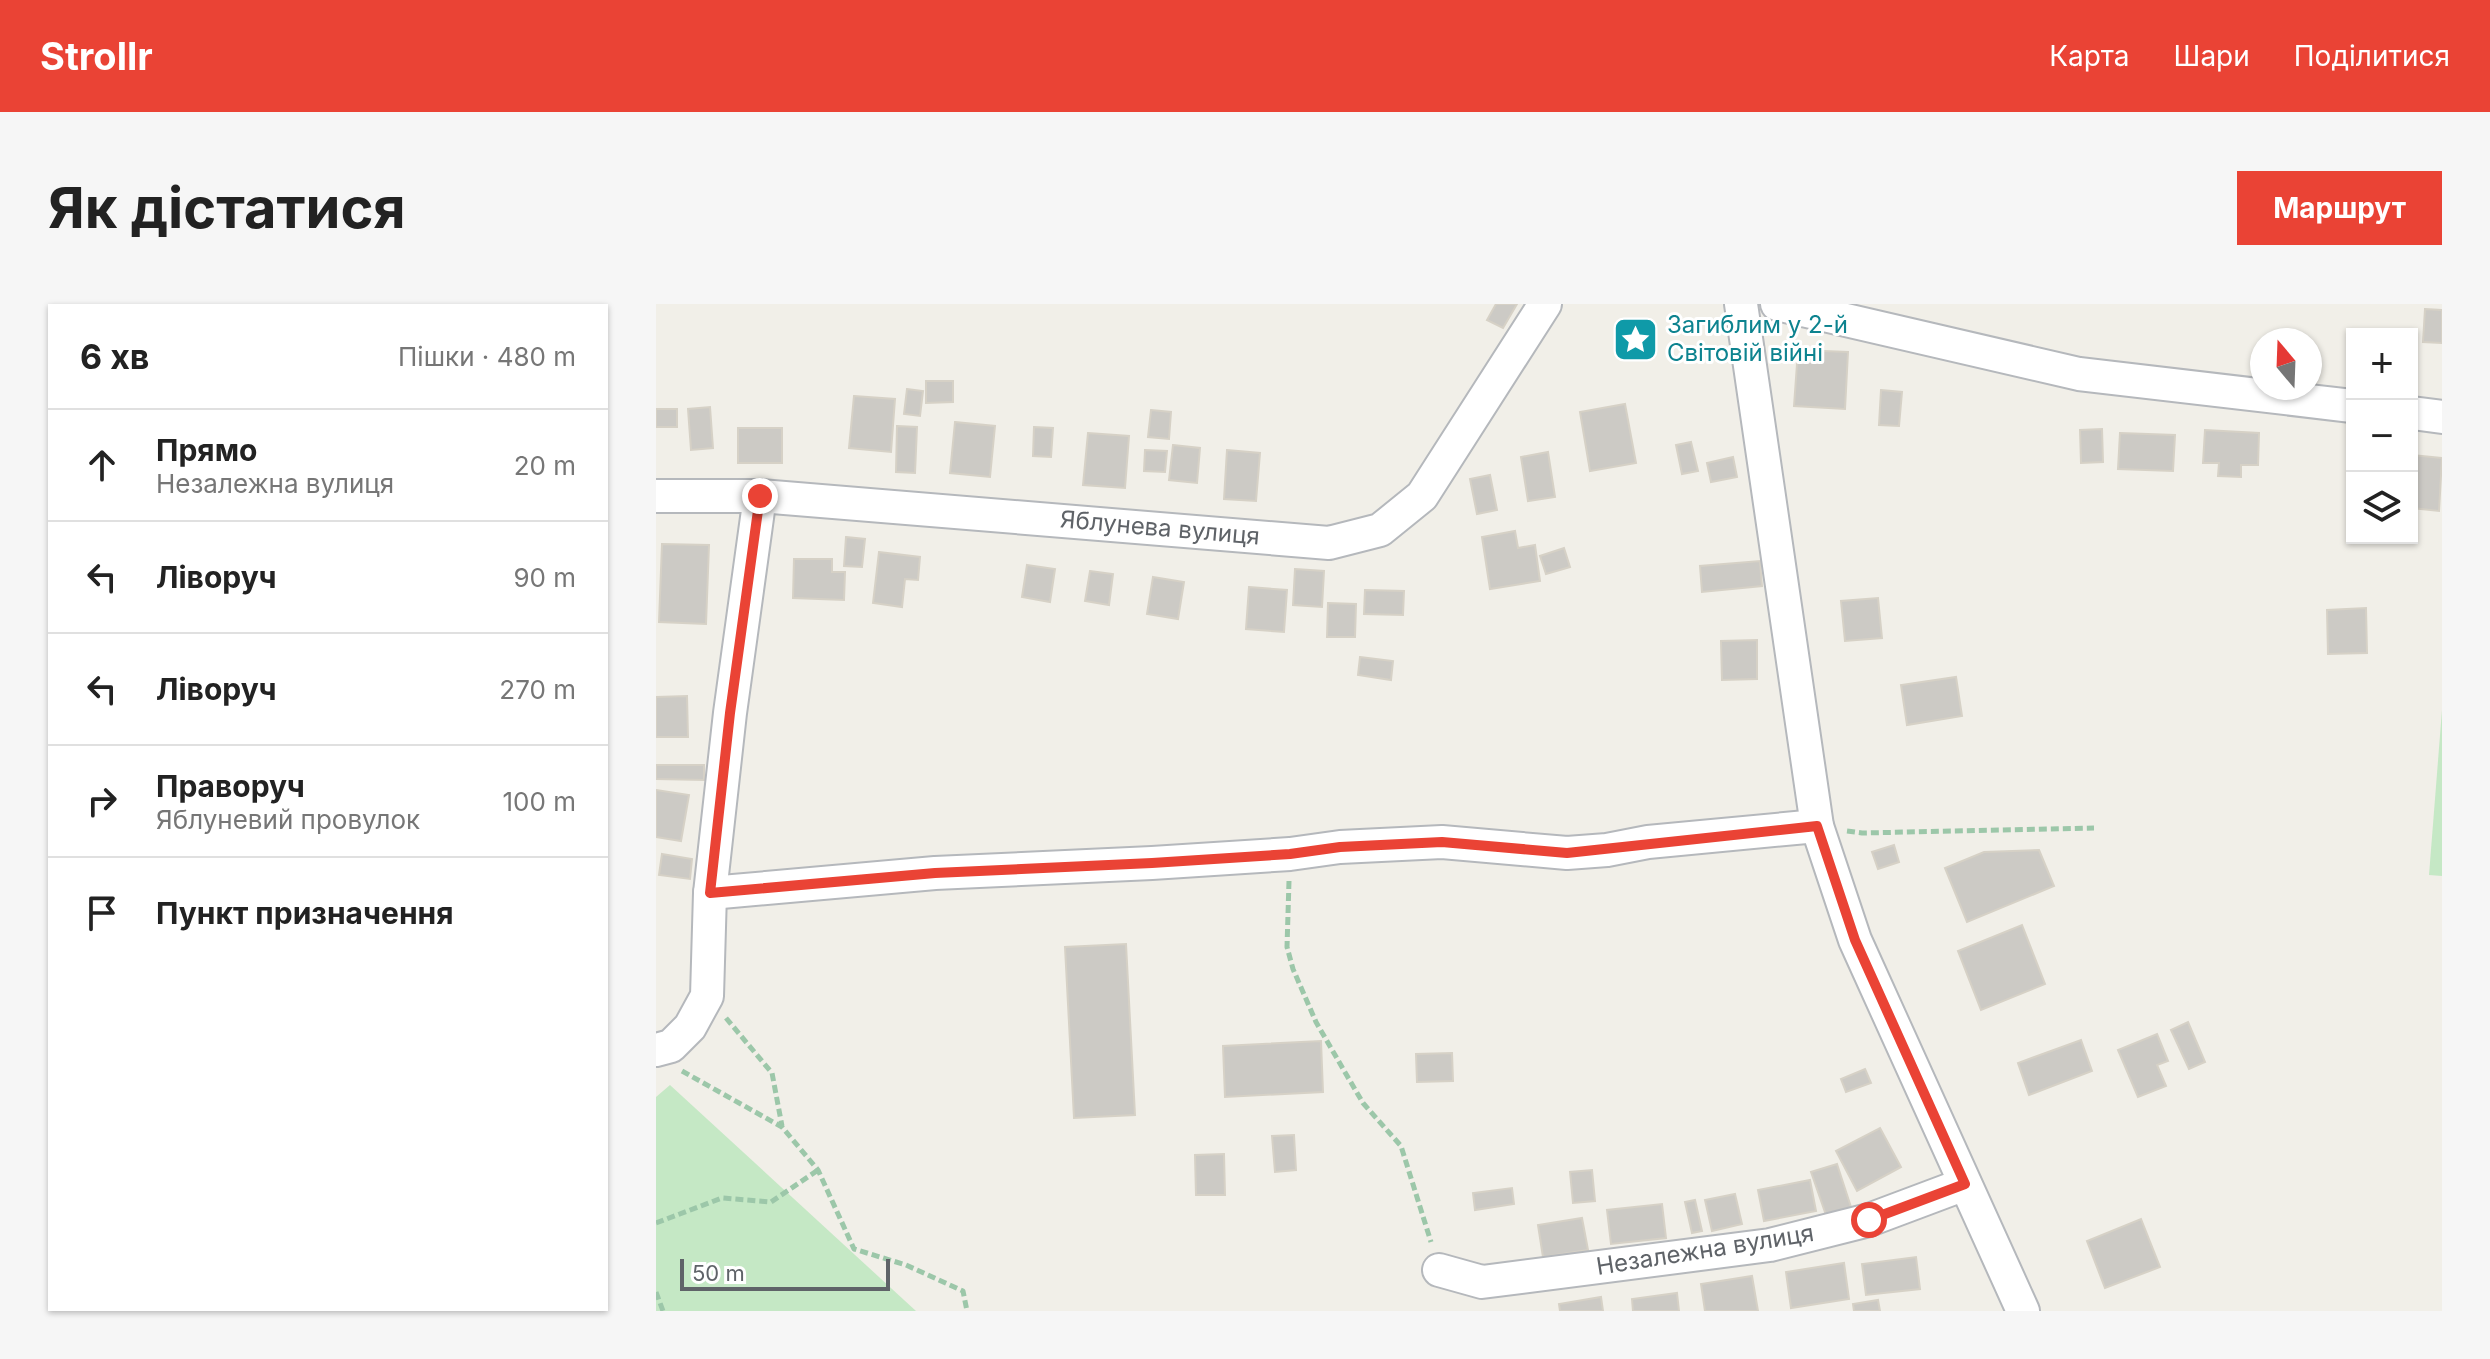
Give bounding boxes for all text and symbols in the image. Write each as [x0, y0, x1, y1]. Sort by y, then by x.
text: Strollr [40, 33, 153, 79]
text: Карта [2049, 39, 2130, 73]
text: Шари [2174, 39, 2250, 73]
text: Поділитися [2294, 39, 2450, 73]
button: Маршрут [2237, 171, 2442, 245]
text: Як дістатися [48, 174, 406, 242]
place label: Загиблим у 2-й Світовій війні [1667, 310, 1848, 367]
place icon: Загиблим у 2-й Світовій війні [1612, 315, 1660, 363]
north arrow [2250, 328, 2322, 400]
map controls [2346, 328, 2418, 544]
button: + [2346, 328, 2418, 400]
text: 6 хв [80, 336, 149, 377]
text: Пішки · 480 m [398, 341, 576, 372]
button: − [2346, 400, 2418, 472]
text: Прямо [156, 432, 257, 468]
icon: ahead [80, 443, 124, 487]
text: 20 m [514, 450, 576, 481]
text: Незалежна вулиця [156, 468, 394, 499]
button: layers [2346, 472, 2418, 544]
route end [742, 478, 778, 514]
street label: Яблунева вулиця [1059, 504, 1261, 551]
icon: left [80, 555, 124, 599]
text: Ліворуч [156, 559, 276, 595]
text: 90 m [513, 562, 576, 593]
icon: left [80, 667, 124, 711]
text: Ліворуч [156, 671, 276, 707]
text: 270 m [499, 674, 576, 705]
text: Праворуч [156, 768, 305, 804]
icon: right [80, 779, 124, 823]
text: 100 m [503, 786, 576, 817]
text: Яблуневий провулок [156, 804, 420, 835]
icon: arrive [80, 891, 124, 935]
text: Пункт призначення [156, 895, 454, 931]
route start [1851, 1202, 1887, 1238]
street label: Незалежна вулиця [1594, 1218, 1816, 1281]
scale bar [680, 1255, 890, 1291]
text: 50 m [692, 1260, 745, 1286]

